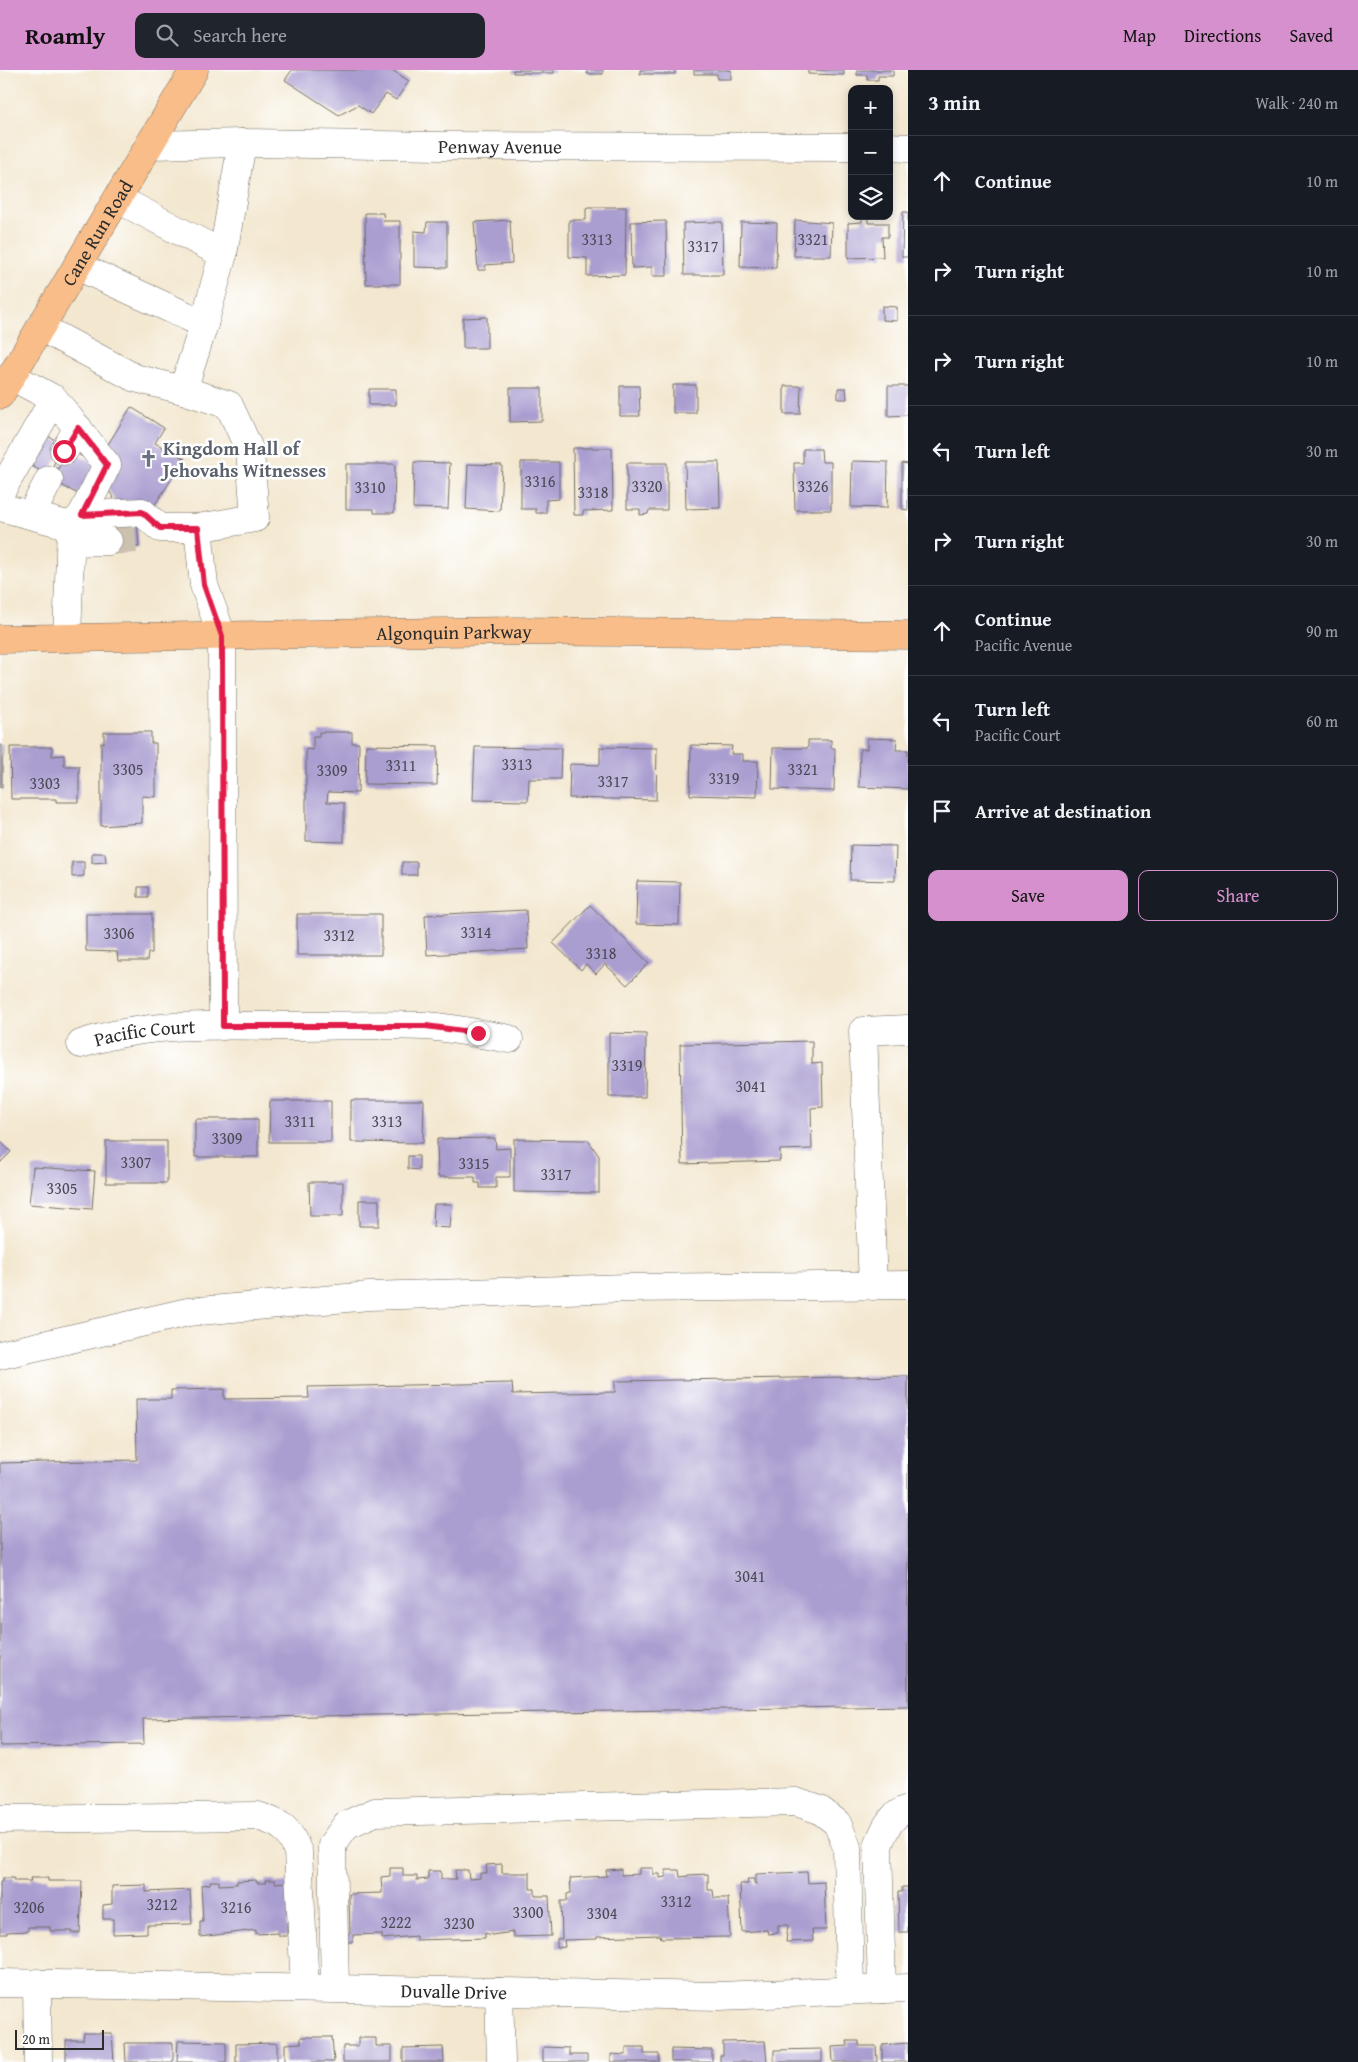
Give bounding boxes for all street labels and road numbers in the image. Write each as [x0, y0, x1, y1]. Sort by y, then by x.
street label: Penway Avenue [438, 132, 562, 160]
street label: Cane Run Road [54, 174, 140, 291]
street label: Algonquin Parkway [376, 617, 532, 647]
street label: Pacific Court [91, 1012, 196, 1053]
street label: Duvalle Drive [400, 1976, 507, 2006]

